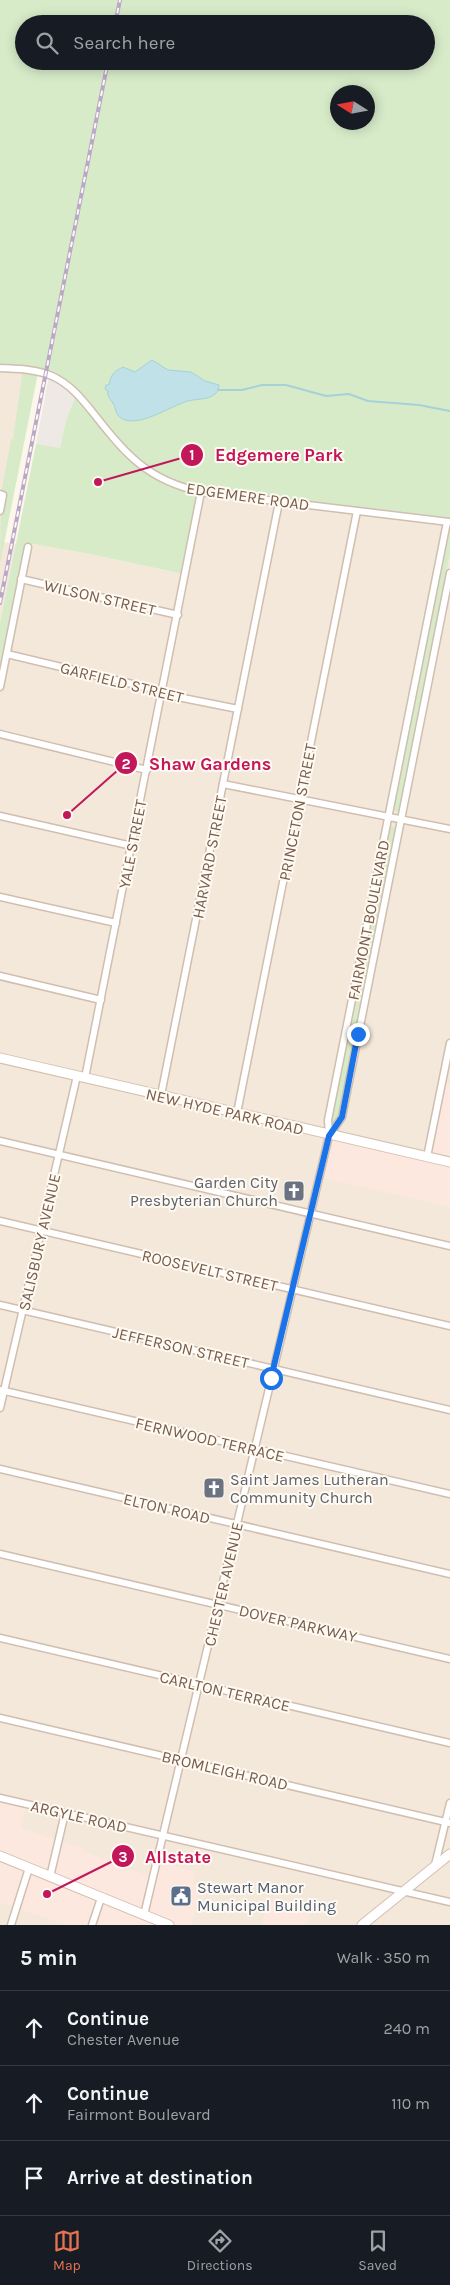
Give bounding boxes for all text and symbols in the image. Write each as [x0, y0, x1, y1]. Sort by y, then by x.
search box [15, 15, 435, 70]
icon: search [33, 29, 61, 57]
text: Search here [73, 32, 175, 54]
north arrow [330, 85, 375, 130]
callout: Edgemere Park [180, 438, 353, 471]
text: Edgemere Park [215, 444, 343, 466]
text: 1 [189, 446, 195, 464]
street label: EDGEMERE ROAD [185, 478, 311, 515]
street label: WILSON STREET [42, 575, 158, 620]
street label: GARFIELD STREET [58, 658, 186, 707]
street label: PRINCETON STREET [275, 742, 320, 882]
callout: Shaw Gardens [114, 747, 281, 780]
text: Shaw Gardens [149, 753, 271, 775]
text: 2 [121, 755, 131, 773]
street label: HARVARD STREET [188, 794, 231, 920]
street label: YALE STREET [115, 798, 150, 890]
street label: FAIRMONT BOULEVARD [344, 838, 393, 1002]
route end [347, 1023, 370, 1046]
street label: NEW HYDE PARK ROAD [144, 1084, 306, 1139]
street label: SALISBURY AVENUE [14, 1172, 65, 1313]
place label: Garden City Presbyterian Church [130, 1173, 279, 1210]
church icon: Garden City Presbyterian Church [282, 1179, 306, 1203]
street label: ROOSEVELT STREET [140, 1246, 280, 1295]
street label: JEFFERSON STREET [111, 1323, 251, 1372]
route start [260, 1367, 283, 1390]
street label: FERNWOOD TERRACE [134, 1413, 286, 1466]
place label: Saint James Lutheran Community Church [230, 1470, 389, 1507]
church icon: Saint James Lutheran Community Church [202, 1476, 226, 1500]
street label: ELTON ROAD [122, 1489, 212, 1528]
street label: CHESTER AVENUE [200, 1520, 247, 1648]
street label: DOVER PARKWAY [237, 1601, 359, 1646]
street label: CARLTON TERRACE [158, 1667, 292, 1716]
street label: BROMLEIGH ROAD [160, 1747, 290, 1794]
street label: ARGYLE ROAD [29, 1796, 129, 1837]
callout: Allstate [110, 1840, 221, 1873]
text: Allstate [145, 1846, 211, 1868]
text: 3 [118, 1848, 128, 1866]
place label: Stewart Manor Municipal Building [197, 1878, 336, 1915]
public building icon: Stewart Manor Municipal Building [169, 1884, 193, 1908]
text: 5 min [20, 1946, 77, 1970]
text: Walk · 350 m [337, 1948, 430, 1967]
text: Continue [67, 2008, 149, 2030]
icon: ahead [20, 2014, 48, 2042]
text: 240 m [384, 2019, 430, 2038]
text: Chester Avenue [67, 2030, 180, 2049]
text: Continue [67, 2083, 149, 2105]
icon: ahead [20, 2089, 48, 2117]
text: 110 m [391, 2094, 430, 2113]
text: Fairmont Boulevard [67, 2105, 211, 2124]
icon: arrive [20, 2164, 48, 2192]
text: Arrive at destination [67, 2167, 253, 2189]
tab: Map [53, 2227, 81, 2274]
tab: Directions [187, 2227, 253, 2274]
tab: Saved [358, 2227, 397, 2274]

